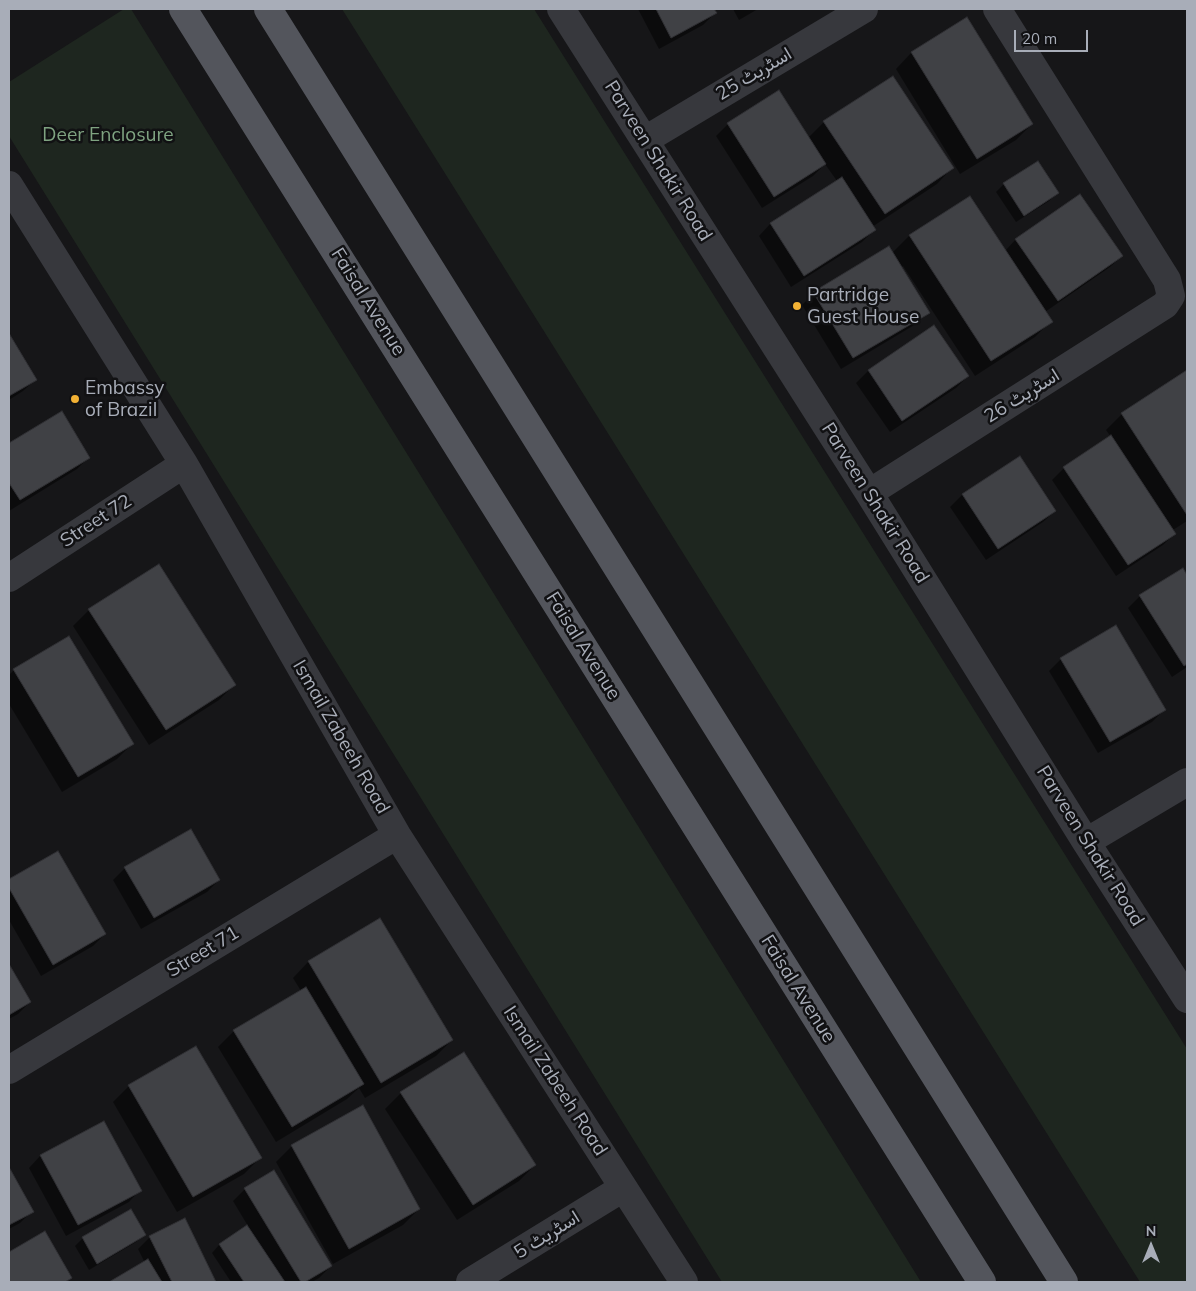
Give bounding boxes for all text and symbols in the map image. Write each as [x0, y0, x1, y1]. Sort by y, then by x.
scale bar [1016, 20, 1090, 52]
text: 20 m [1022, 29, 1057, 48]
street label: اسٹریٹ 25 [712, 42, 796, 106]
street label: Parveen Shakir Road [599, 77, 717, 245]
park label: Deer Enclosure [42, 124, 174, 146]
street label: Faisal Avenue [326, 244, 410, 360]
place label: Partridge Guest House [807, 284, 919, 328]
marker: Partridge Guest House [791, 300, 803, 312]
street label: اسٹریٹ 26 [980, 364, 1064, 428]
place label: Embassy of Brazil [85, 377, 164, 421]
marker: Embassy of Brazil [69, 393, 81, 405]
street label: Parveen Shakir Road [816, 419, 934, 587]
street label: Street 72 [56, 490, 136, 552]
street label: Faisal Avenue [541, 588, 625, 704]
street label: Ismail Zabeeh Road [288, 656, 394, 818]
street label: Parveen Shakir Road [1031, 762, 1149, 930]
street label: Street 71 [163, 922, 243, 982]
street label: Faisal Avenue [756, 931, 840, 1047]
street label: Ismail Zabeeh Road [498, 1002, 612, 1160]
street label: اسٹریٹ 5 [510, 1206, 584, 1264]
north arrow [1126, 1221, 1176, 1271]
text: N [1146, 1222, 1156, 1240]

